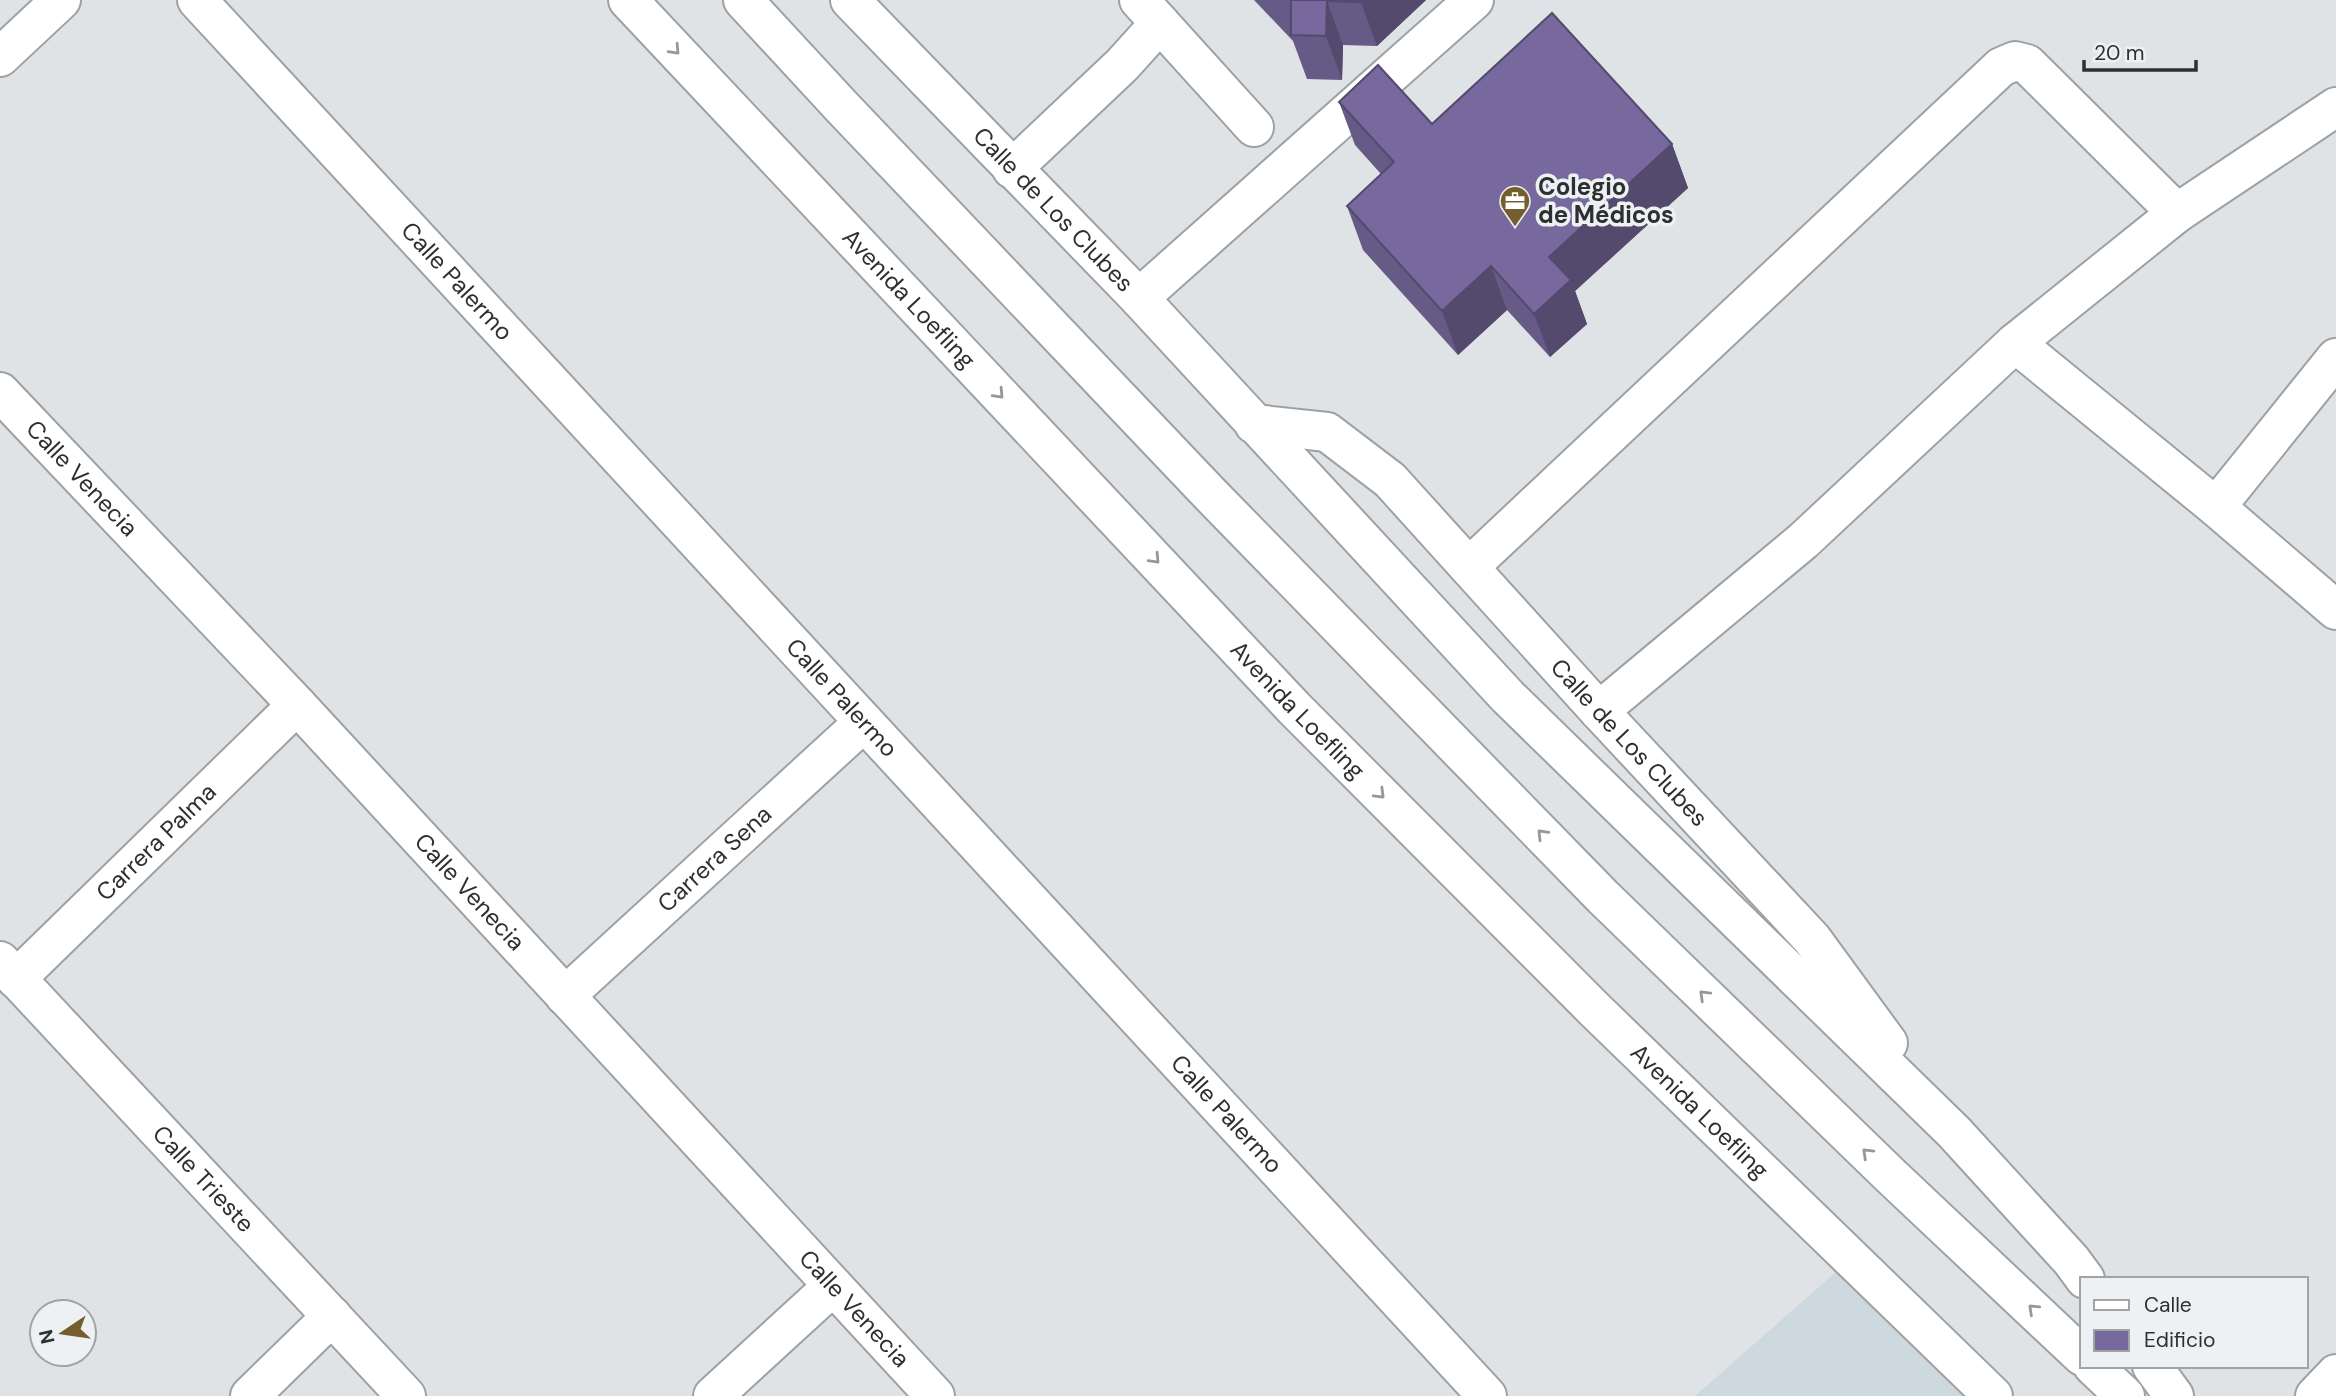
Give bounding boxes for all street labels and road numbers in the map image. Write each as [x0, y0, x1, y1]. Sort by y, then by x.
street label: Calle de Los Clubes [967, 120, 1141, 298]
street label: Calle Palermo [395, 215, 520, 347]
street label: Avenida Loefling [836, 222, 983, 375]
street label: Calle Venecia [20, 413, 145, 543]
street label: Calle Palermo [779, 631, 905, 763]
street label: Avenida Loefling [1224, 634, 1372, 786]
street label: Calle de Los Clubes [1544, 652, 1715, 833]
street label: Carrera Palma [89, 776, 223, 907]
street label: Carrera Sena [651, 798, 778, 919]
street label: Calle Venecia [408, 826, 532, 957]
street label: Avenida Loefling [1624, 1037, 1776, 1185]
street label: Calle Palermo [1164, 1048, 1290, 1180]
street label: Calle Trieste [146, 1118, 261, 1239]
street label: Calle Venecia [793, 1243, 917, 1374]

